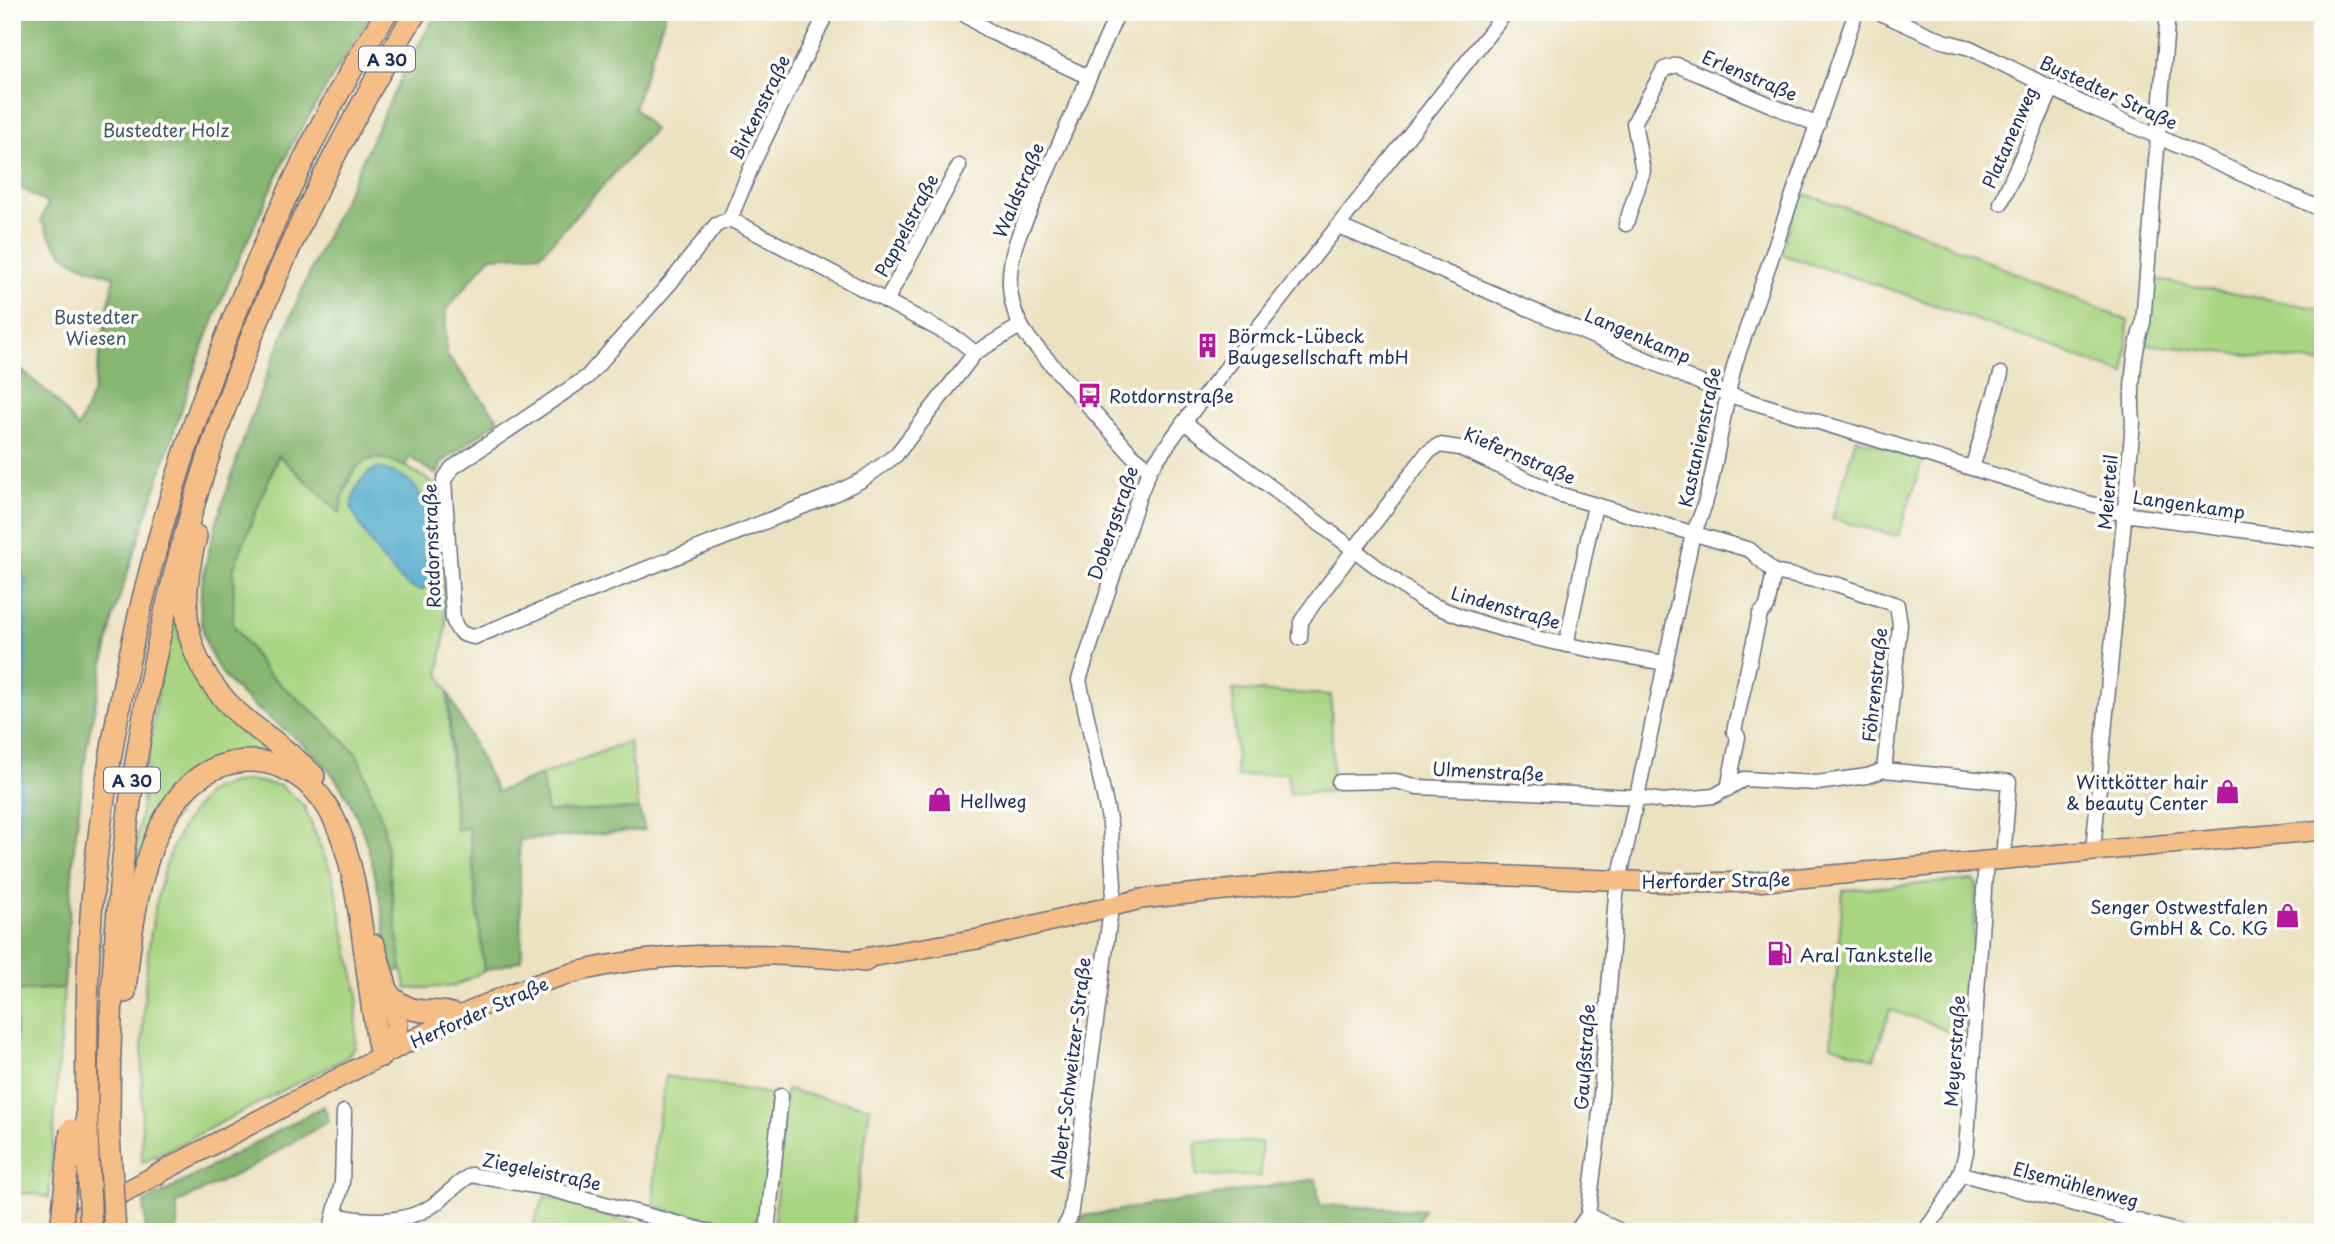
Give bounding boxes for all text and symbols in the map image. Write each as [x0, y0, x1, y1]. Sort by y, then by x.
street label: Erlenstraße [1698, 43, 1802, 107]
road number: A 30 [359, 46, 415, 72]
street label: Bustedter Straße [2036, 48, 2182, 136]
street label: Birkenstraße [722, 50, 796, 164]
street label: Platanenweg [1974, 82, 2044, 192]
park label: Bustedter Holz [103, 116, 230, 143]
street label: Waldstraße [986, 138, 1050, 242]
street label: Pappelstraße [868, 169, 944, 281]
street label: Langenkamp [1581, 300, 1695, 370]
park label: Bustedter Wiesen [54, 303, 139, 351]
place label: Börmck-Lübeck Baugesellschaft mbH [1227, 322, 1409, 370]
building icon: Börmck-Lübeck Baugesellschaft mbH [1193, 331, 1221, 359]
street label: Kastanienstraße [1671, 365, 1727, 509]
bus stop icon: Rotdornstraße [1075, 381, 1103, 409]
place label: Rotdornstraße [1109, 382, 1234, 409]
street label: Kiefernstraße [1460, 419, 1580, 491]
street label: Meierteil [2090, 453, 2124, 531]
street label: Dobergstraße [1080, 462, 1144, 584]
street label: Rotdornstraße [415, 483, 447, 609]
street label: Langenkamp [2131, 483, 2247, 525]
street label: Lindenstraße [1448, 579, 1564, 635]
street label: Föhrenstraße [1855, 626, 1893, 744]
street label: Ulmenstraße [1431, 755, 1545, 787]
road number: A 30 [104, 768, 160, 792]
place label: Wittkötter hair & beauty Center [2066, 768, 2209, 816]
shop icon: Wittkötter hair & beauty Center [2214, 777, 2242, 805]
shop icon: Hellweg [926, 786, 954, 814]
place label: Hellweg [960, 787, 1027, 814]
street label: Herforder Straße [1642, 865, 1790, 895]
place label: Senger Ostwestfalen GmbH & Co. KG [2090, 893, 2268, 941]
shop icon: Senger Ostwestfalen GmbH & Co. KG [2274, 902, 2302, 930]
fuel station icon: Aral Tankstelle [1766, 940, 1794, 968]
place label: Aral Tankstelle [1800, 941, 1933, 968]
street label: Albert-Schweitzer-Straße [1043, 956, 1097, 1180]
street label: Herforder Straße [406, 969, 552, 1055]
street label: Meyerstraße [1937, 994, 1971, 1108]
street label: Gaußstraße [1567, 1003, 1601, 1111]
street label: Ziegeleistraße [480, 1145, 604, 1197]
street label: Elsemühlenweg [2010, 1154, 2142, 1214]

